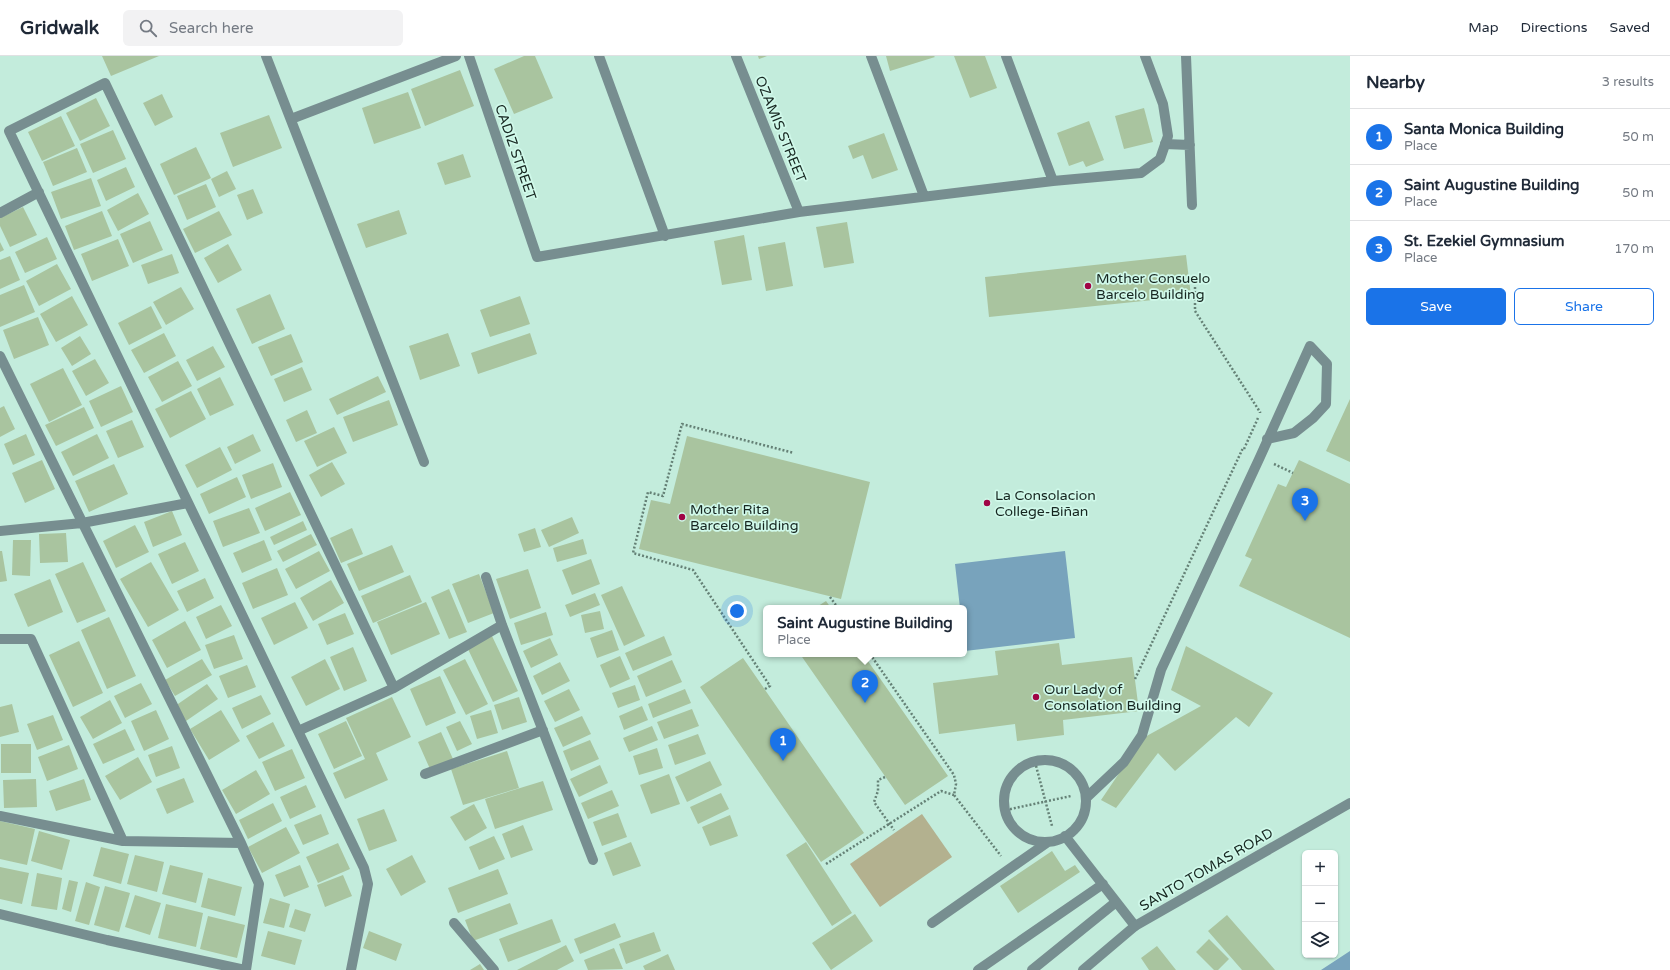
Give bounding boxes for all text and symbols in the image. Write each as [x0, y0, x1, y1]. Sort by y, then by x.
search box [123, 10, 403, 46]
text: Gridwalk [20, 17, 99, 39]
icon: search [137, 17, 159, 39]
text: Search here [169, 19, 253, 37]
text: Map [1468, 19, 1499, 36]
text: Directions [1521, 19, 1588, 36]
text: Saved [1610, 19, 1650, 36]
text: Nearby [1366, 72, 1425, 93]
street label: OZAMIS STREET [751, 73, 810, 185]
text: 3 results [1602, 74, 1654, 90]
street label: CADIZ STREET [491, 102, 540, 203]
text: Santa Monica Building [1404, 120, 1564, 138]
text: 1 [1375, 129, 1383, 145]
text: 50 m [1622, 129, 1654, 145]
text: Place [1404, 138, 1437, 154]
text: Saint Augustine Building [1404, 176, 1580, 194]
text: 2 [1375, 185, 1383, 201]
text: 50 m [1622, 185, 1654, 201]
text: Place [1404, 194, 1437, 210]
text: St. Ezekiel Gymnasium [1404, 232, 1565, 250]
text: 3 [1375, 241, 1383, 257]
text: 170 m [1614, 241, 1654, 257]
text: Place [1404, 250, 1437, 266]
place label: Mother Consuelo Barcelo Building [1096, 270, 1210, 303]
marker: Mother Consuelo Barcelo Building [1083, 281, 1093, 291]
button: Save [1366, 288, 1506, 325]
button: Share [1514, 288, 1654, 325]
place label: La Consolacion College-Biñan [995, 487, 1096, 520]
pin: 3 [1292, 488, 1318, 521]
marker: La Consolacion College-Biñan [982, 498, 992, 508]
place label: Mother Rita Barcelo Building [690, 501, 798, 534]
marker: Mother Rita Barcelo Building [677, 512, 687, 522]
your location [727, 601, 747, 621]
popup [763, 605, 967, 657]
text: Saint Augustine Building [777, 614, 953, 632]
text: Place [777, 632, 811, 648]
pin: 2 [852, 670, 878, 703]
place label: Our Lady of Consolation Building [1044, 681, 1181, 714]
marker: Our Lady of Consolation Building [1031, 692, 1041, 702]
pin: 1 [770, 728, 796, 761]
street label: SANTO TOMAS ROAD [1136, 824, 1276, 915]
map controls [1302, 850, 1338, 958]
button: + [1302, 850, 1338, 886]
button: − [1302, 886, 1338, 922]
button: layers [1302, 922, 1338, 958]

